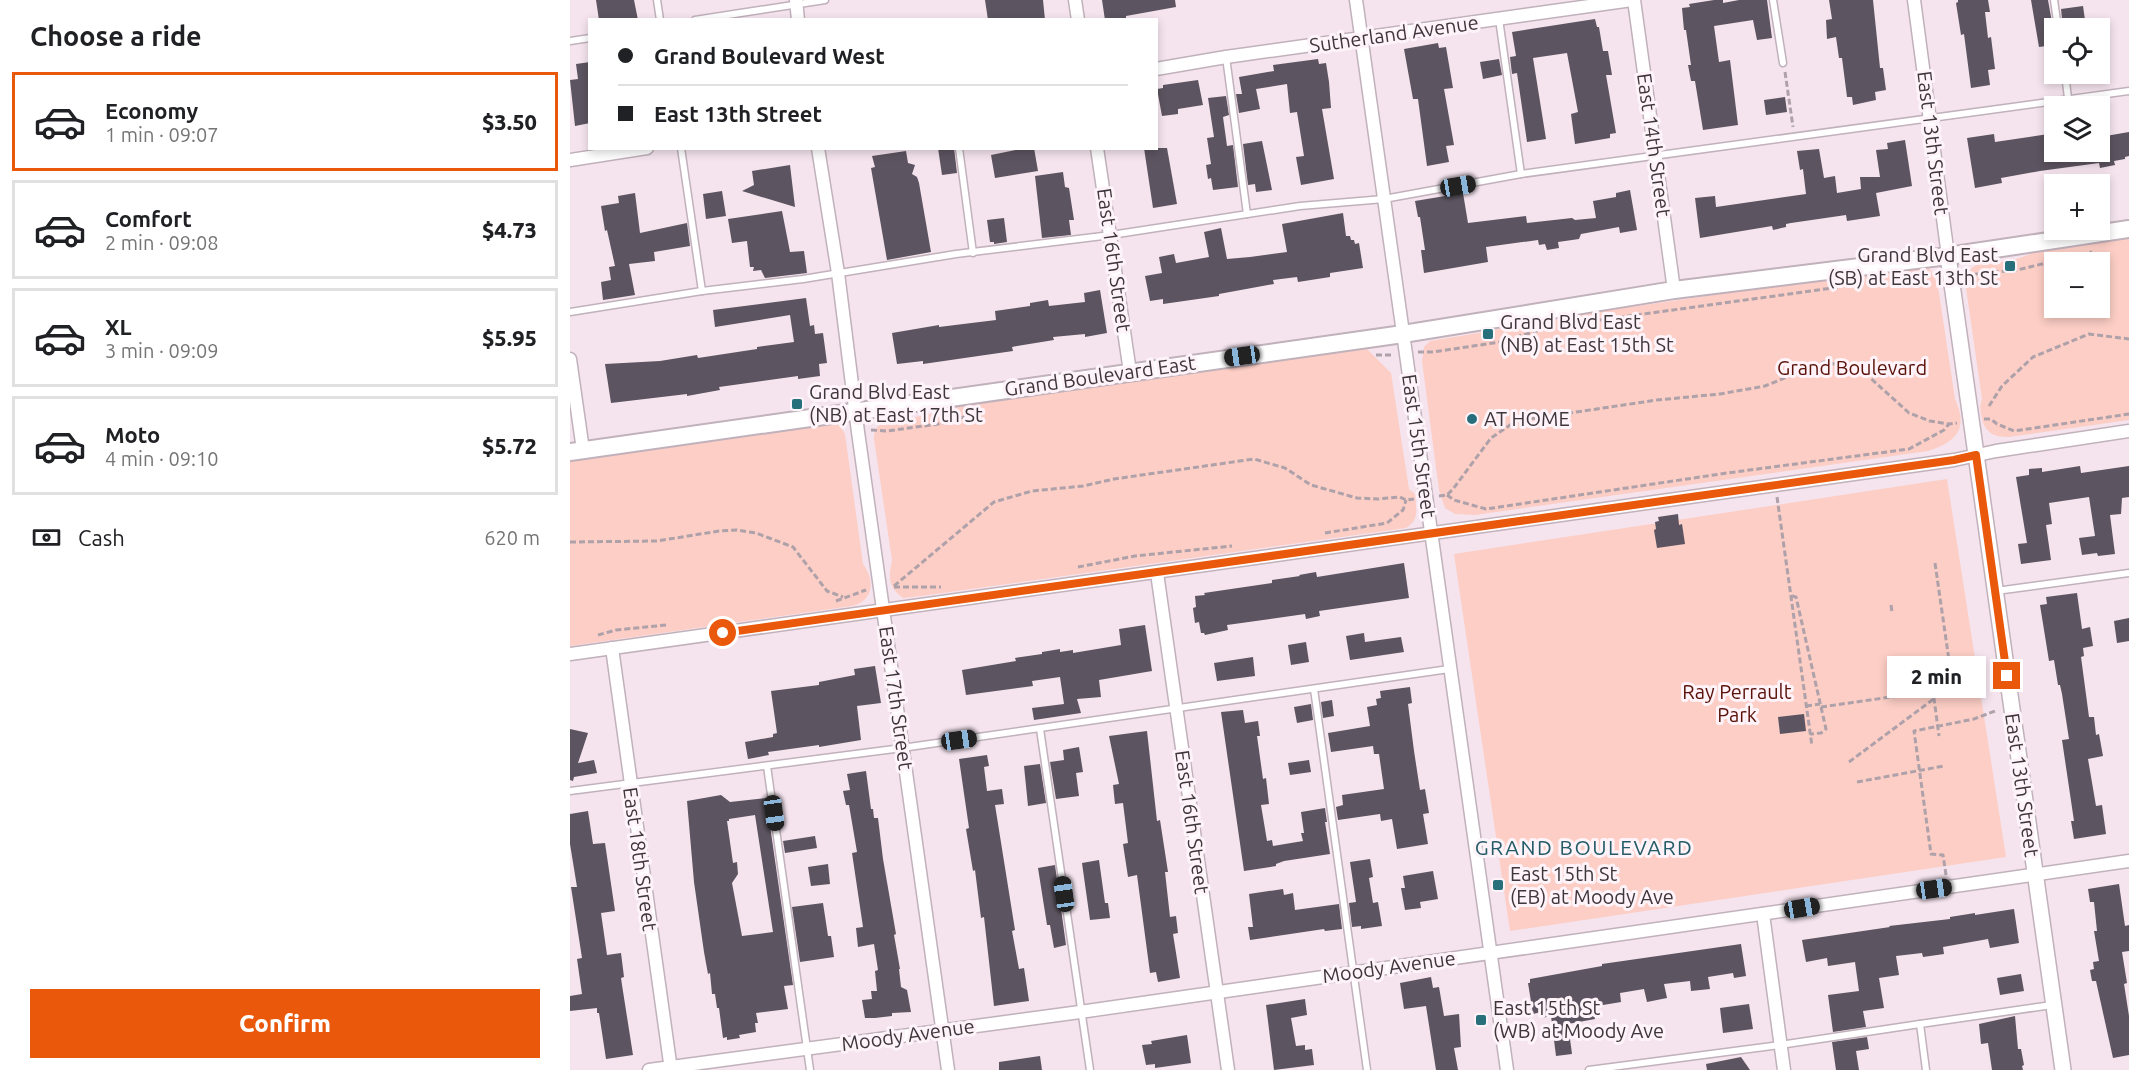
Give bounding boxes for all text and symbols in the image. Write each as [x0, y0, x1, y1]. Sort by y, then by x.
street label: Sutherland Avenue [1308, 10, 1480, 57]
map controls [2044, 18, 2110, 318]
button: locate [2044, 18, 2110, 84]
text: Choose a ride [30, 21, 202, 51]
text: Grand Boulevard West [654, 43, 885, 68]
street label: East 13th Street [1913, 70, 1954, 216]
street label: East 14th Street [1633, 72, 1676, 218]
icon: car [33, 95, 87, 149]
button: layers [2044, 96, 2110, 162]
text: Economy [105, 98, 198, 123]
text: East 13th Street [654, 101, 822, 126]
text: $3.50 [482, 109, 537, 134]
text: 1 min · 09:07 [105, 123, 219, 146]
car [1439, 174, 1477, 198]
button: + [2044, 174, 2110, 240]
street label: East 16th Street [1093, 187, 1136, 333]
icon: car [33, 203, 87, 257]
text: Comfort [105, 206, 192, 231]
text: $4.73 [482, 217, 537, 242]
text: 2 min · 09:08 [105, 231, 219, 254]
place label: Grand Blvd East (SB) at East 13th St [1828, 243, 1998, 289]
button: − [2044, 252, 2110, 318]
marker: Grand Blvd East (SB) at East 13th St [2003, 259, 2017, 273]
place label: Grand Blvd East (NB) at East 15th St [1500, 310, 1674, 356]
icon: car [33, 311, 87, 365]
text: XL [105, 314, 132, 339]
text: $5.95 [482, 325, 537, 350]
marker: Grand Blvd East (NB) at East 15th St [1481, 327, 1495, 341]
text: 3 min · 09:09 [105, 339, 219, 362]
car [1223, 345, 1261, 367]
street label: Grand Boulevard East [1003, 351, 1197, 400]
park label: Grand Boulevard [1777, 356, 1927, 379]
street label: East 15th Street [1398, 373, 1441, 519]
place label: Grand Blvd East (NB) at East 17th St [809, 380, 983, 426]
marker: Grand Blvd East (NB) at East 17th St [790, 397, 804, 411]
place label: AT HOME [1484, 407, 1570, 430]
marker: AT HOME [1465, 412, 1479, 426]
icon: car [33, 419, 87, 473]
text: Moto [105, 422, 160, 447]
text: $5.72 [482, 433, 537, 458]
text: 4 min · 09:10 [105, 447, 219, 470]
icon: cash [30, 521, 63, 554]
text: Cash [78, 525, 125, 550]
text: 620 m [484, 526, 540, 549]
route start [709, 619, 736, 646]
street label: East 17th Street [875, 625, 918, 771]
callout: 2 min [1887, 655, 1986, 697]
route end [1993, 662, 2020, 689]
text: 2 min [1911, 665, 1962, 688]
park label: Ray Perrault Park [1682, 680, 1792, 726]
street label: East 13th Street [2001, 712, 2044, 858]
car [940, 729, 978, 751]
street label: East 16th Street [1171, 749, 1214, 895]
street label: East 18th Street [619, 786, 662, 932]
car [763, 794, 785, 832]
district label: GRAND BOULEVARD [1475, 835, 1693, 859]
place label: East 15th St (EB) at Moody Ave [1510, 862, 1674, 908]
car [1053, 875, 1075, 913]
marker: East 15th St (EB) at Moody Ave [1491, 878, 1505, 892]
car [1915, 878, 1953, 900]
car [1783, 896, 1821, 920]
street label: Moody Avenue [1321, 946, 1457, 987]
button: Confirm [30, 989, 540, 1058]
place label: East 15th St (WB) at Moody Ave [1493, 996, 1664, 1042]
marker: East 15th St (WB) at Moody Ave [1474, 1013, 1488, 1027]
street label: Moody Avenue [840, 1014, 976, 1055]

